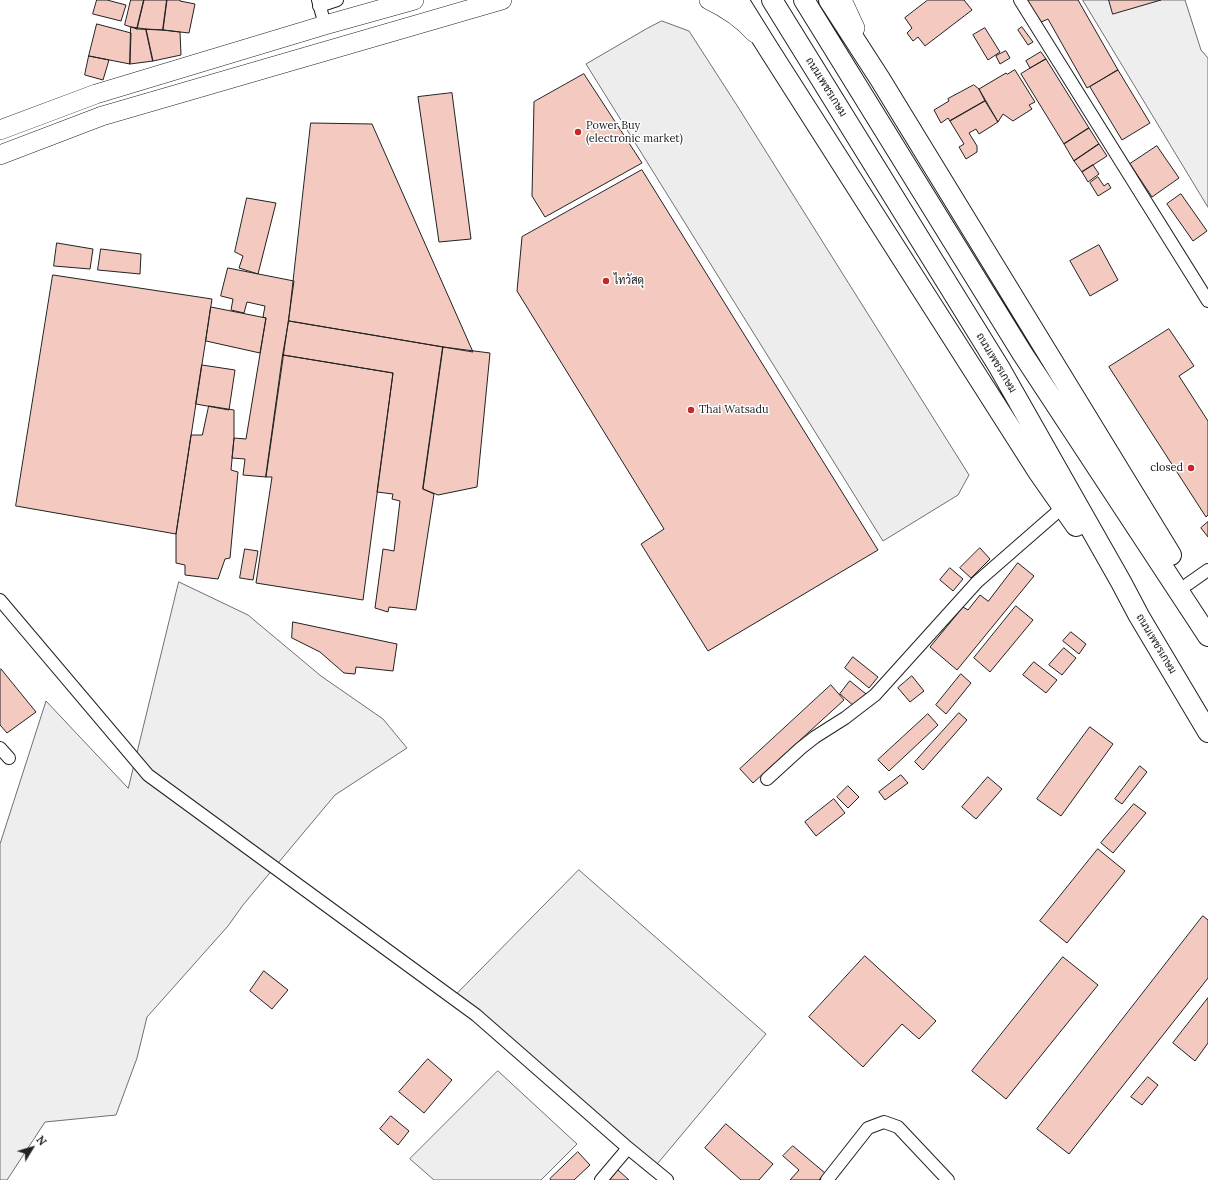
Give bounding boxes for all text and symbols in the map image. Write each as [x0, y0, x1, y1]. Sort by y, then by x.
street label: ถนนเพชรเกษม [802, 55, 850, 119]
place label: Power Buy (electronic market) [586, 119, 683, 145]
marker: Power Buy (electronic market) [573, 127, 583, 137]
place label: ไทวัสดุ [614, 274, 644, 288]
marker: ไทวัสดุ [601, 276, 611, 286]
street label: ถนนเพชรเกษม [973, 331, 1019, 395]
place label: Thai Watsadu [699, 403, 769, 417]
marker: Thai Watsadu [686, 405, 696, 415]
place label: closed [1150, 461, 1183, 475]
marker: closed [1186, 463, 1196, 473]
street label: ถนนเพชรเกษม [1133, 612, 1179, 676]
north arrow [12, 1128, 52, 1168]
text: N [33, 1133, 50, 1148]

